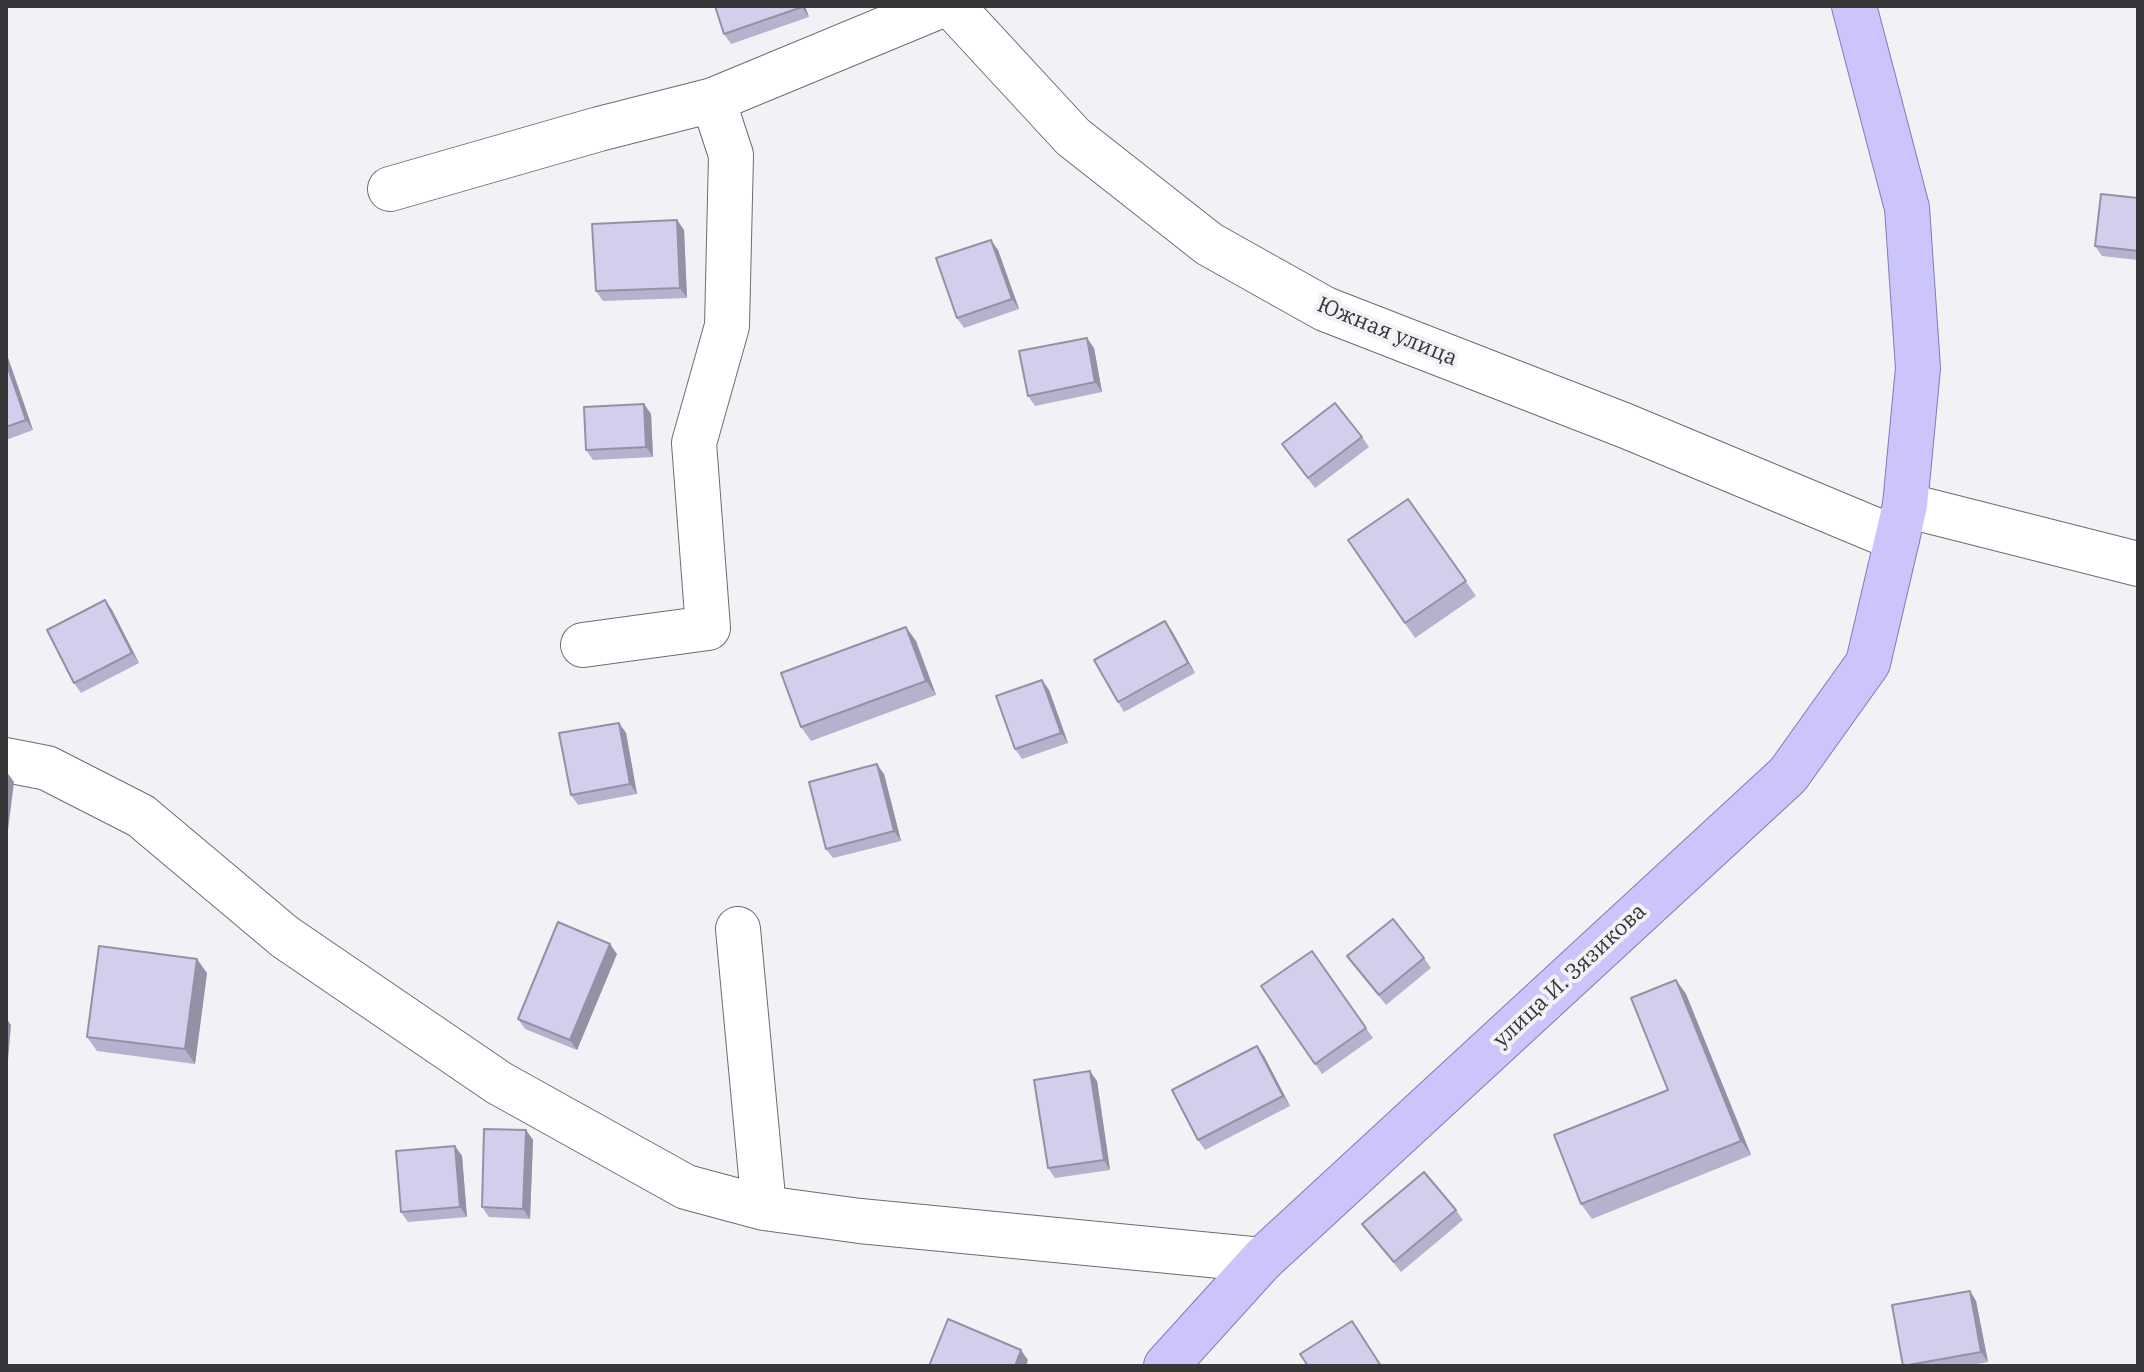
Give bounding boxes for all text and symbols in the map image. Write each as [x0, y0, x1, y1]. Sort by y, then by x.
street label: Южная улица [1313, 292, 1461, 372]
street label: улица И. Зязикова [1488, 898, 1652, 1054]

